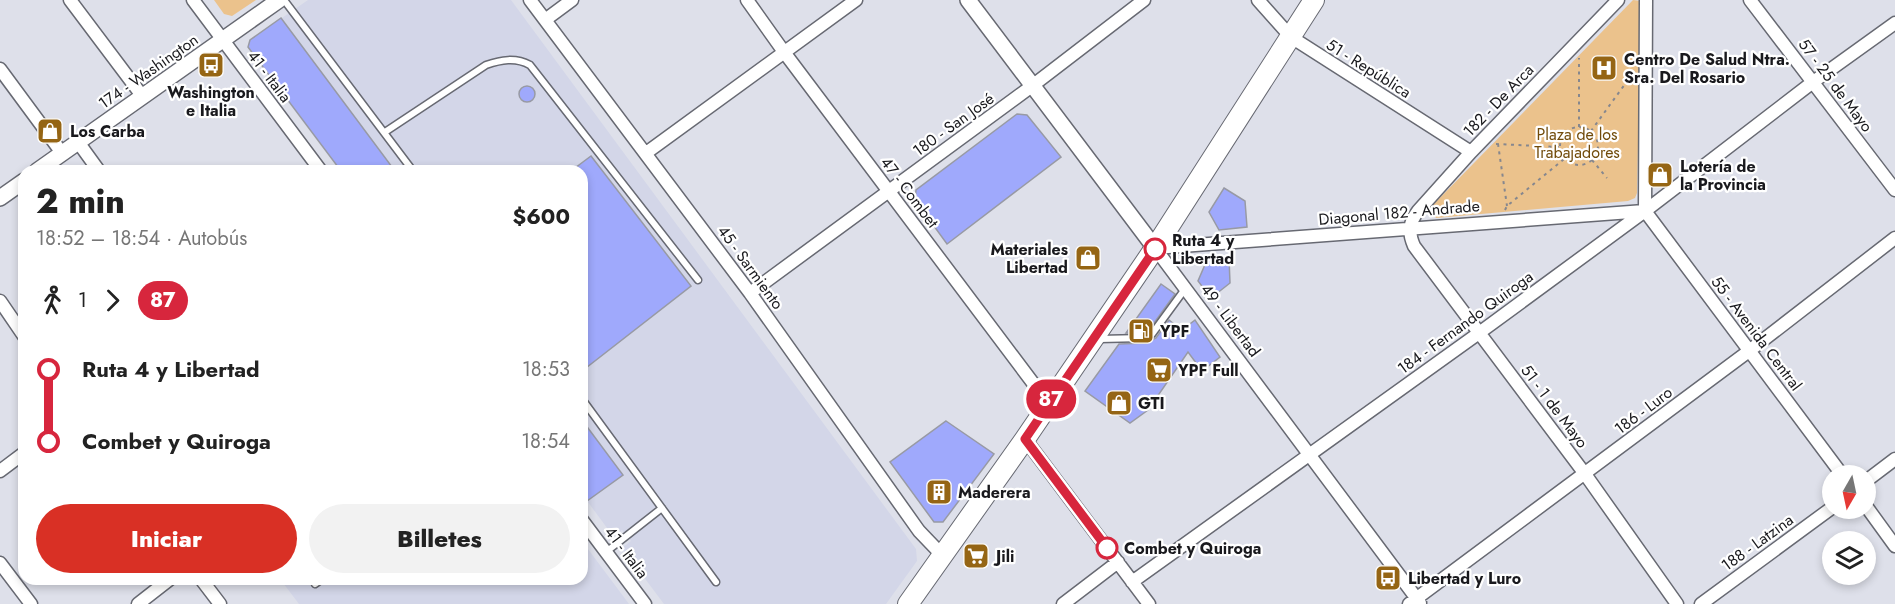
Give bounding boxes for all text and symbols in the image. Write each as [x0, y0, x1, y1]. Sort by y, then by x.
street label: 174 - Washington [94, 28, 203, 114]
street label: 51 - República [1322, 33, 1416, 104]
street label: 57 - 25 de Mayo [1793, 34, 1879, 137]
street label: 41 - Italia [242, 45, 297, 107]
place label: Centro De Salud Ntra. Sra. Del Rosario [1624, 48, 1790, 89]
bus stop icon: Washington e Italia [196, 50, 226, 80]
hospital icon: Centro De Salud Ntra. Sra. Del Rosario [1589, 53, 1619, 83]
street label: 182 - De Arca [1458, 59, 1539, 142]
place label: Washington e Italia [167, 81, 255, 122]
street label: 180 - San José [908, 87, 999, 162]
shop icon: Los Carba [35, 116, 65, 146]
place label: Los Carba [70, 120, 145, 143]
park label: Plaza de los Trabajadores [1534, 123, 1620, 164]
street label: 47 - Combet [875, 152, 944, 233]
place label: Lotería de la Provincia [1680, 155, 1766, 196]
shop icon: Lotería de la Provincia [1645, 160, 1675, 190]
text: 2 min [36, 178, 125, 225]
street label: Diagonal 182 - Andrade [1317, 194, 1481, 231]
text: $600 [512, 200, 570, 232]
street label: 45 - Sarmiento [712, 220, 789, 314]
text: 18:52 – 18:54 · Autobús [36, 224, 247, 253]
place label: Ruta 4 y Libertad [1172, 229, 1235, 270]
place label: Materiales Libertad [990, 238, 1068, 279]
marker: Ruta 4 y Libertad [1144, 238, 1166, 260]
shop icon: Materiales Libertad [1073, 243, 1103, 273]
street label: 184 - Fernando Quiroga [1393, 265, 1538, 380]
street label: 55 - Avenida Central [1706, 271, 1807, 395]
street label: 49 - Libertad [1195, 279, 1266, 362]
icon: walk [36, 284, 69, 317]
icon: forward [96, 284, 129, 317]
text: 87 [150, 285, 176, 315]
text: 1 [78, 286, 87, 315]
fuel station icon: YPF [1126, 316, 1156, 346]
place label: YPF [1159, 320, 1189, 343]
text: Ruta 4 y Libertad [82, 353, 260, 385]
text: 18:53 [522, 355, 570, 384]
supermarket icon: YPF Full [1144, 355, 1174, 385]
place label: YPF Full [1177, 359, 1239, 382]
street label: 51 - 1 de Mayo [1515, 360, 1594, 453]
line badge: 87 [1024, 380, 1078, 418]
street label: 186 - Luro [1609, 381, 1677, 440]
text: 87 [1038, 384, 1064, 414]
shop icon: GTI [1104, 388, 1134, 418]
place label: GTI [1138, 392, 1165, 415]
text: Combet y Quiroga [82, 425, 271, 457]
text: 18:54 [521, 427, 570, 456]
north arrow [1822, 465, 1876, 519]
map controls [1822, 465, 1876, 585]
building icon: Maderera [924, 477, 954, 507]
place label: Maderera [958, 481, 1031, 504]
button: Iniciar [36, 504, 297, 573]
button: Billetes [309, 504, 570, 573]
street label: 188 - Latzina [1717, 508, 1798, 576]
street label: 41 - Italia [599, 521, 654, 583]
button: layers [1822, 531, 1876, 585]
marker: Combet y Quiroga [1096, 537, 1118, 559]
place label: Combet y Quiroga [1124, 537, 1261, 560]
supermarket icon: Jili [961, 541, 991, 571]
place label: Jili [993, 545, 1014, 568]
bus stop icon: Libertad y Luro [1373, 563, 1403, 593]
place label: Libertad y Luro [1408, 567, 1521, 590]

